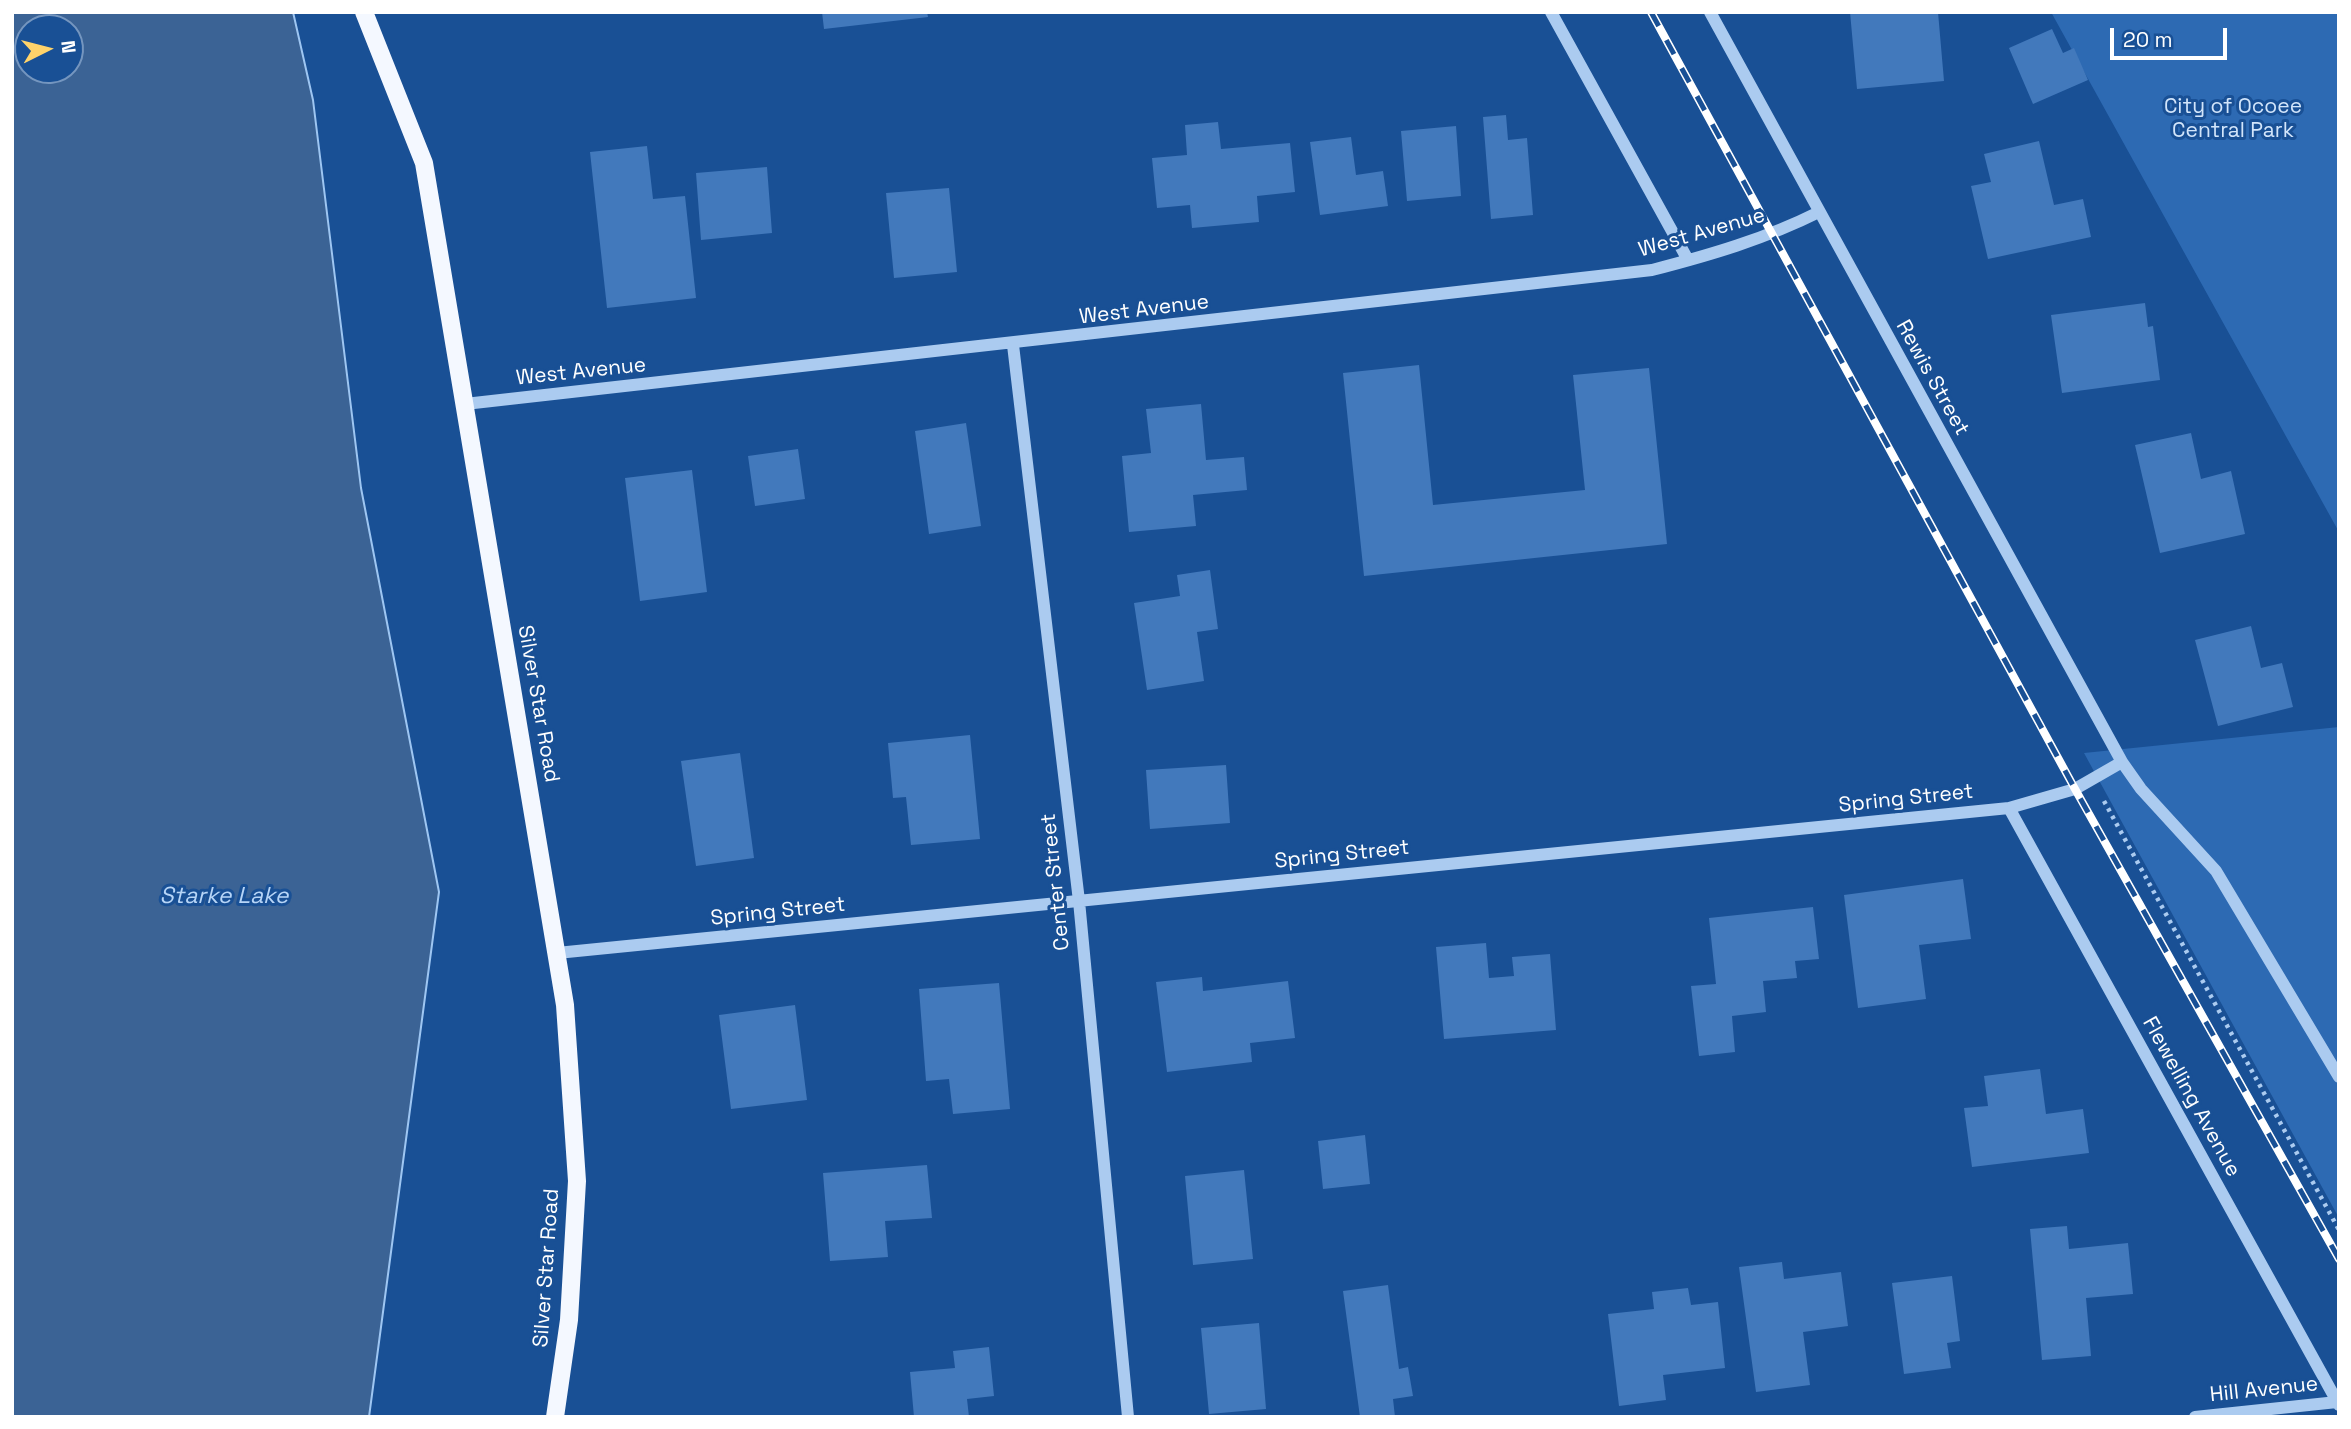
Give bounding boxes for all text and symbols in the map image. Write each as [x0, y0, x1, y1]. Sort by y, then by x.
north arrow [14, 14, 84, 84]
scale bar [2113, 14, 2230, 58]
text: 20 m [2123, 26, 2173, 53]
text: N [55, 39, 81, 55]
park label: City of Ocoee Central Park [2164, 94, 2302, 144]
street label: West Avenue [1636, 203, 1768, 263]
street label: West Avenue [1078, 290, 1210, 330]
street label: Rewis Street [1890, 316, 1974, 440]
street label: West Avenue [515, 353, 647, 391]
street label: Silver Star Road [512, 623, 564, 785]
street label: Spring Street [1837, 779, 1975, 819]
street label: Center Street [1036, 812, 1076, 952]
street label: Spring Street [1273, 835, 1411, 875]
water label: Starke Lake [160, 883, 288, 911]
street label: Spring Street [709, 892, 847, 932]
street label: Flewelling Avenue [2137, 1013, 2245, 1181]
street label: Silver Star Road [529, 1188, 565, 1348]
street label: Hill Avenue [2209, 1372, 2319, 1408]

